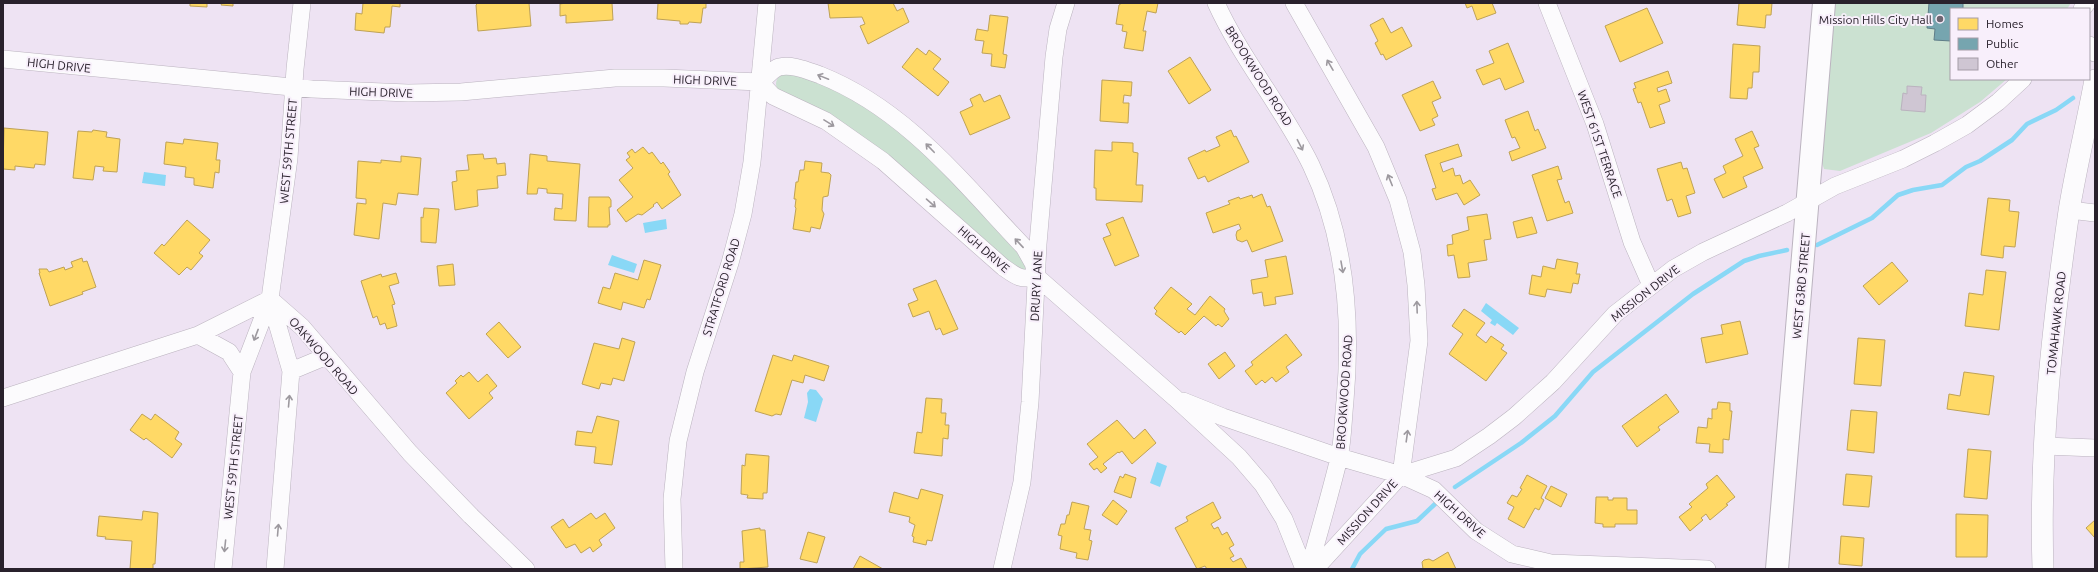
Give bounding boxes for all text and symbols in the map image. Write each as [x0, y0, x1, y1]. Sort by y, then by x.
legend [1950, 8, 2090, 80]
place label: Mission Hills City Hall [1819, 13, 1932, 26]
marker: Mission Hills City Hall [1935, 14, 1945, 24]
text: Homes [1986, 17, 2024, 30]
street label: BROOKWOOD ROAD [1223, 24, 1295, 128]
text: Public [1986, 37, 2019, 50]
street label: HIGH DRIVE [27, 55, 92, 75]
text: Other [1986, 57, 2019, 70]
one-way arrow [1326, 59, 1334, 71]
street label: HIGH DRIVE [673, 72, 737, 88]
one-way arrow [817, 72, 829, 80]
street label: HIGH DRIVE [349, 84, 413, 100]
street label: WEST 61ST TERRACE [1575, 88, 1625, 200]
street label: WEST 59TH STREET [277, 98, 299, 204]
one-way arrow [823, 119, 835, 127]
one-way arrow [1297, 139, 1305, 151]
one-way arrow [925, 143, 935, 153]
one-way arrow [1386, 175, 1394, 187]
one-way arrow [926, 198, 937, 207]
street label: HIGH DRIVE [956, 223, 1013, 275]
street label: WEST 63RD STREET [1790, 232, 1812, 340]
street label: STRATFORD ROAD [700, 236, 742, 338]
one-way arrow [1015, 238, 1024, 248]
street label: DRURY LANE [1028, 250, 1044, 322]
one-way arrow [1338, 260, 1346, 273]
street label: MISSION DRIVE [1608, 262, 1682, 324]
street label: TOMAHAWK ROAD [2044, 271, 2068, 375]
one-way arrow [1414, 301, 1421, 314]
street label: OAKWOOD ROAD [287, 315, 361, 397]
one-way arrow [252, 329, 260, 341]
street label: BROOKWOOD ROAD [1334, 334, 1354, 450]
one-way arrow [285, 395, 293, 408]
street label: WEST 59TH STREET [221, 414, 245, 520]
one-way arrow [1403, 430, 1411, 443]
street label: MISSION DRIVE [1334, 477, 1400, 547]
street label: HIGH DRIVE [1432, 488, 1488, 540]
one-way arrow [275, 524, 282, 537]
one-way arrow [222, 539, 229, 552]

